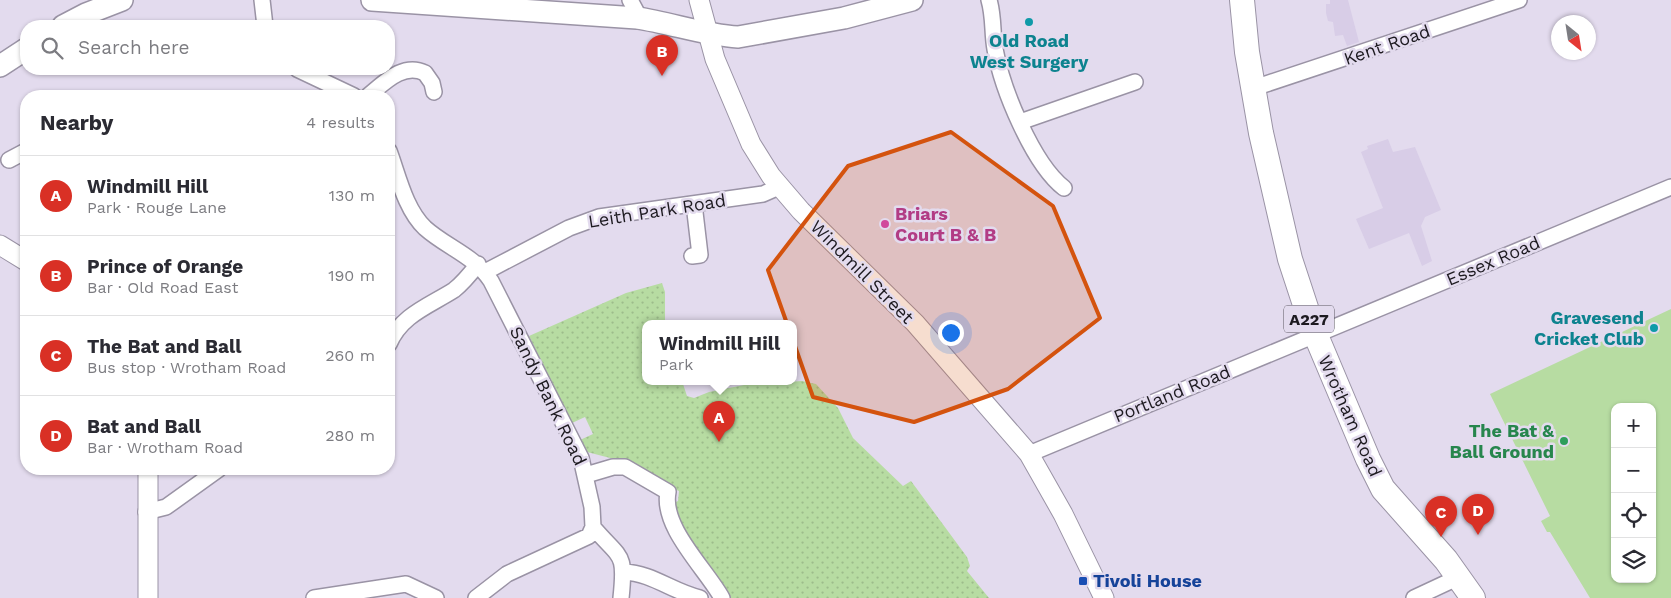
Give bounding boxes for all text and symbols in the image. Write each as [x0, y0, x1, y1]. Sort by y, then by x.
north arrow [1551, 15, 1596, 60]
marker: Old Road West Surgery [1023, 16, 1035, 28]
search box [20, 20, 395, 75]
street label: Kent Road [1341, 20, 1433, 69]
place label: Old Road West Surgery [970, 30, 1089, 72]
icon: search [38, 34, 66, 62]
pin: B [646, 35, 678, 76]
text: Search here [78, 36, 189, 59]
text: Nearby [40, 110, 113, 135]
text: 4 results [306, 113, 375, 132]
text: Windmill Hill [87, 175, 208, 198]
text: A [51, 186, 61, 205]
text: 130 m [329, 186, 375, 205]
street label: Leith Park Road [587, 189, 727, 232]
text: Park · Rouge Lane [87, 198, 226, 217]
place label: Briars Court B & B [895, 203, 996, 245]
street label: Windmill Street [806, 216, 919, 328]
marker: Briars Court B & B [879, 218, 891, 230]
street label: Essex Road [1443, 231, 1543, 290]
text: Prince of Orange [87, 255, 243, 278]
text: B [51, 266, 61, 285]
text: 190 m [328, 266, 375, 285]
text: Bar · Old Road East [87, 278, 238, 297]
road number: A227 [1284, 306, 1334, 332]
place label: Gravesend Cricket Club [1534, 307, 1644, 349]
popup [642, 320, 797, 385]
your location [938, 320, 964, 346]
marker: Gravesend Cricket Club [1648, 322, 1660, 334]
street label: Sandy Bank Road [506, 323, 591, 469]
text: Windmill Hill [659, 332, 780, 355]
text: The Bat and Ball [87, 335, 241, 358]
text: C [51, 346, 61, 365]
text: 260 m [325, 346, 375, 365]
street label: Wrotham Road [1314, 352, 1387, 480]
text: Park [659, 355, 693, 374]
text: Bus stop · Wrotham Road [87, 358, 286, 377]
street label: Portland Road [1110, 361, 1233, 427]
pin: A [703, 401, 735, 442]
map controls [1611, 403, 1656, 583]
button: + [1611, 403, 1656, 448]
text: Bat and Ball [87, 415, 201, 438]
place label: The Bat & Ball Ground [1450, 420, 1554, 462]
text: D [50, 426, 62, 445]
text: 280 m [325, 426, 375, 445]
marker: The Bat & Ball Ground [1558, 435, 1570, 447]
text: Bar · Wrotham Road [87, 438, 243, 457]
button: − [1611, 448, 1656, 493]
button: locate [1611, 493, 1656, 538]
pin: D [1462, 494, 1494, 535]
pin: C [1425, 496, 1457, 537]
button: layers [1611, 538, 1656, 583]
place label: Tivoli House [1093, 570, 1202, 591]
marker: Tivoli House [1077, 575, 1089, 587]

